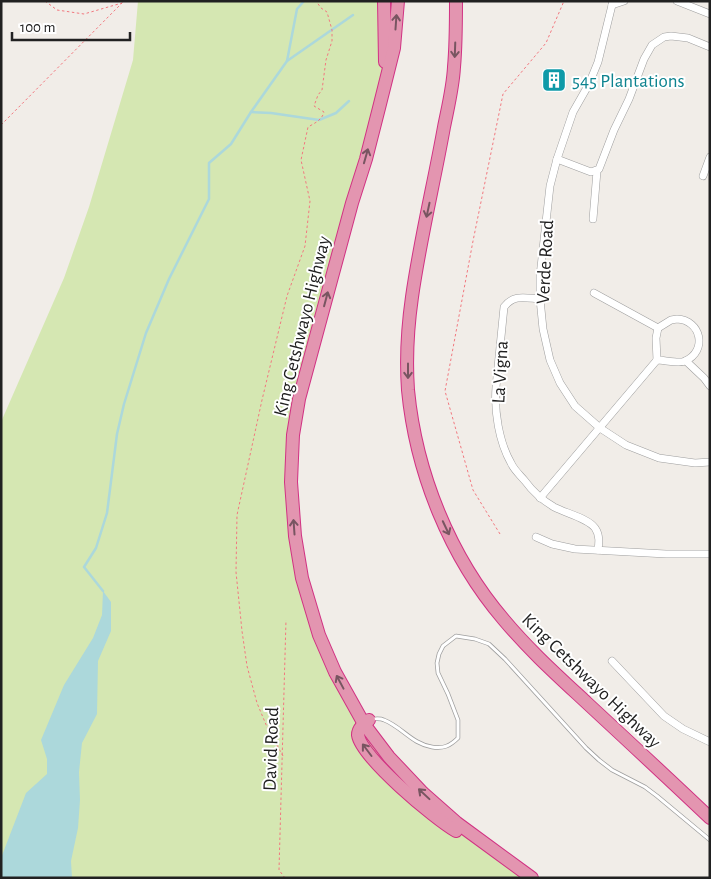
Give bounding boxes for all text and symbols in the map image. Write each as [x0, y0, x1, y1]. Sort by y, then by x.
scale bar [12, 10, 130, 42]
one-way arrow [392, 15, 401, 31]
text: 100 m [20, 20, 55, 35]
one-way arrow [450, 42, 460, 58]
building icon: 545 Plantations [541, 67, 567, 93]
place label: 545 Plantations [572, 72, 685, 91]
one-way arrow [362, 149, 372, 165]
one-way arrow [423, 202, 432, 218]
street label: Verde Road [534, 219, 557, 305]
street label: King Cetshwayo Highway [271, 234, 334, 418]
one-way arrow [321, 291, 331, 307]
street label: La Vigna [489, 340, 512, 404]
one-way arrow [403, 362, 413, 379]
one-way arrow [289, 519, 299, 535]
one-way arrow [441, 520, 451, 535]
street label: King Cetshwayo Highway [518, 610, 664, 752]
one-way arrow [335, 675, 345, 689]
street label: David Road [261, 706, 282, 791]
one-way arrow [361, 744, 372, 757]
one-way arrow [418, 788, 431, 800]

